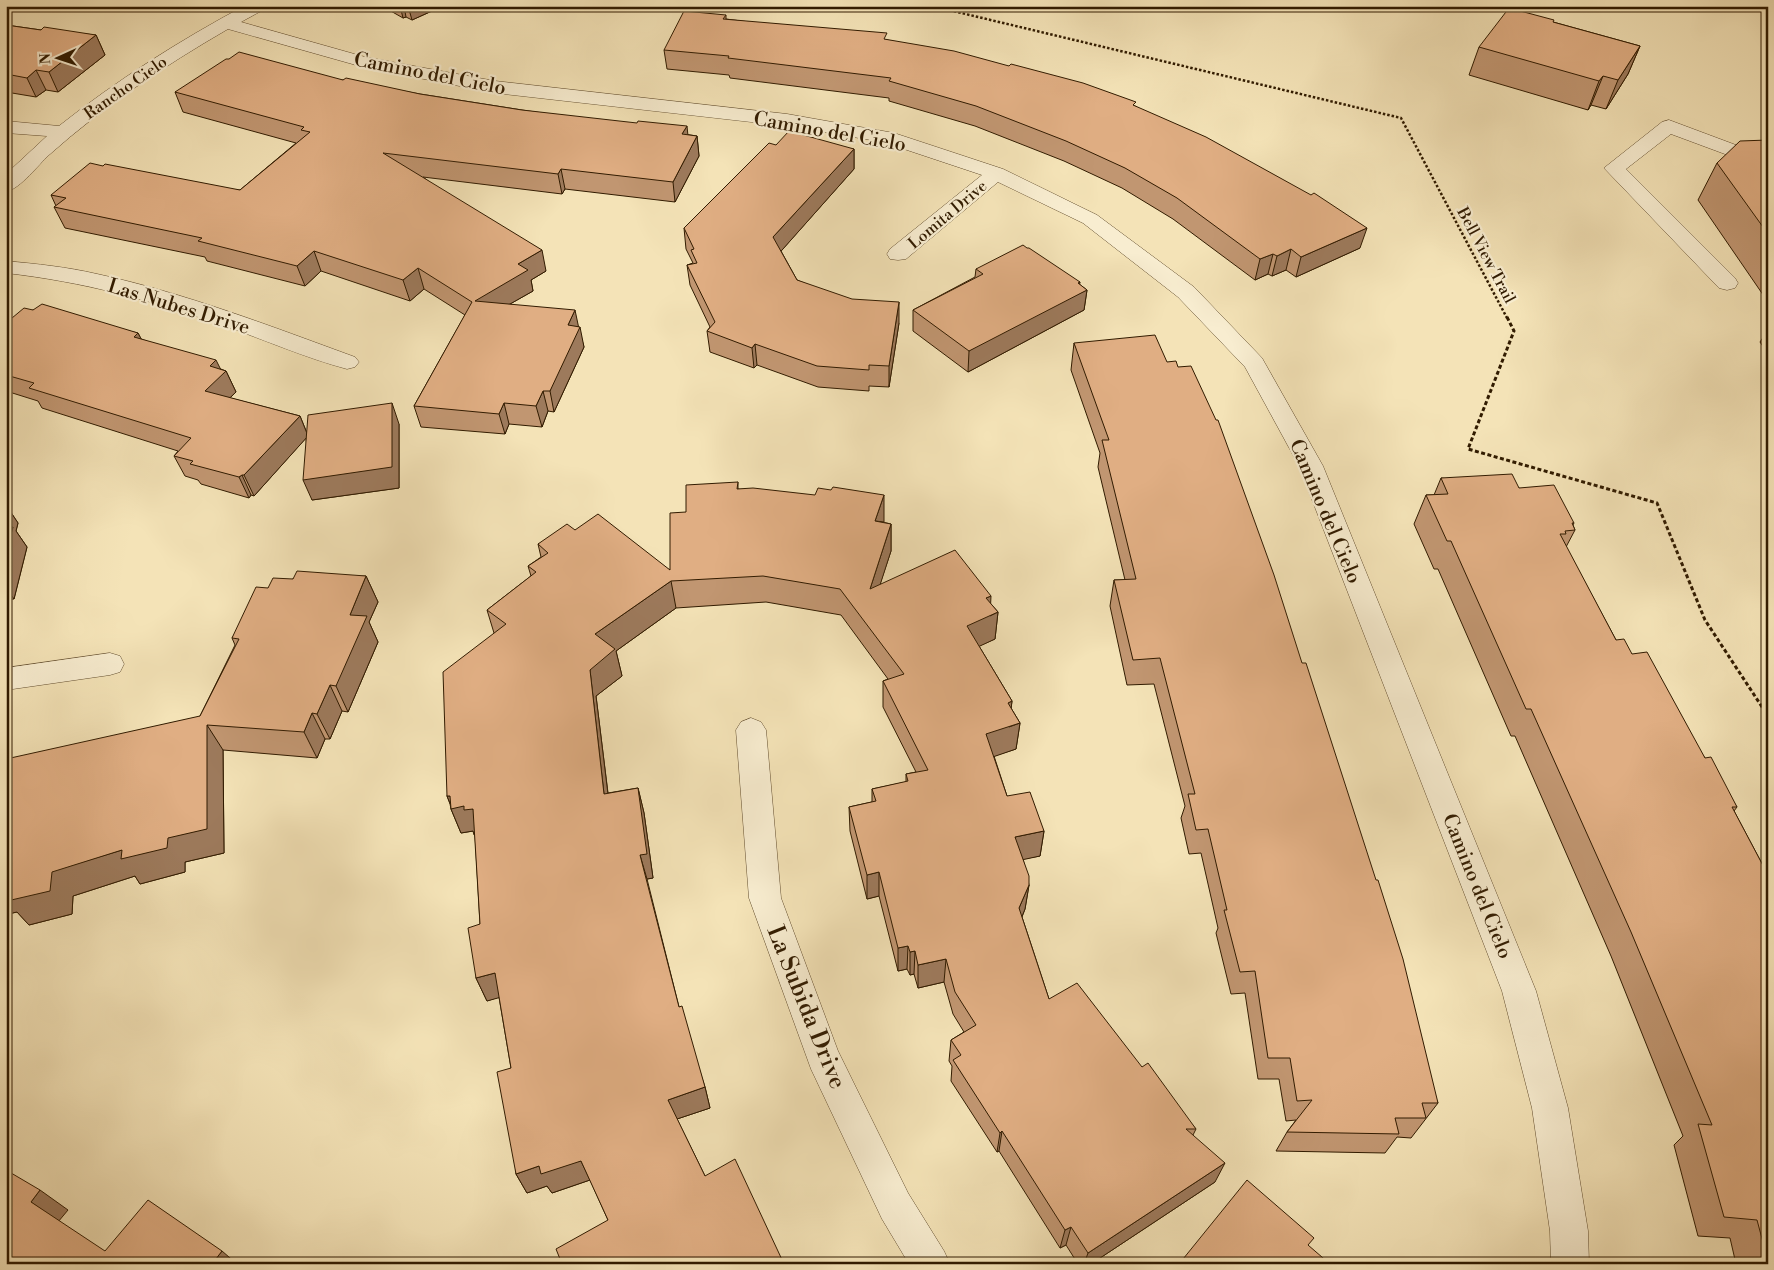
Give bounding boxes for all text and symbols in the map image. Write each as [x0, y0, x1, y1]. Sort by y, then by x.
north arrow [32, 32, 82, 82]
street label: Camino del Cielo [352, 47, 508, 101]
street label: Rancho Cielo [80, 52, 171, 124]
text: N [37, 53, 55, 65]
street label: Camino del Cielo [752, 107, 908, 158]
street label: Lomita Drive [904, 176, 991, 254]
street label: Bell View Trail [1452, 203, 1520, 307]
street label: Las Nubes Drive [104, 274, 253, 341]
street label: Camino del Cielo [1283, 436, 1366, 588]
street label: Camino del Cielo [1436, 810, 1517, 963]
street label: La Subida Drive [760, 921, 853, 1094]

